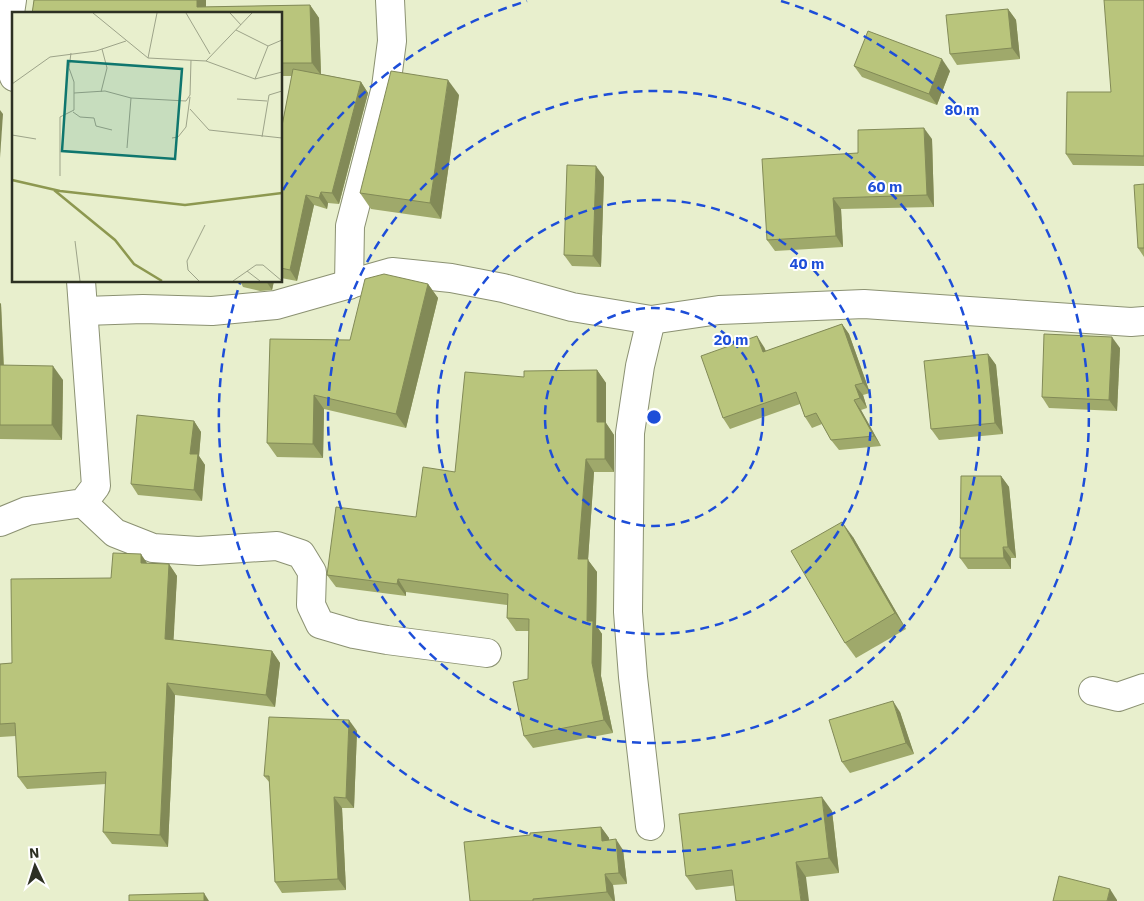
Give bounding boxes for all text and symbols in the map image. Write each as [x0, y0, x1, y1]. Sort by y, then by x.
inset map [12, 12, 282, 282]
text: 80 m [945, 100, 979, 119]
text: 60 m [868, 177, 902, 196]
text: 40 m [790, 254, 824, 273]
text: 20 m [714, 330, 748, 349]
centre of rings [645, 408, 663, 426]
north arrow [10, 841, 60, 891]
text: N [28, 844, 40, 862]

